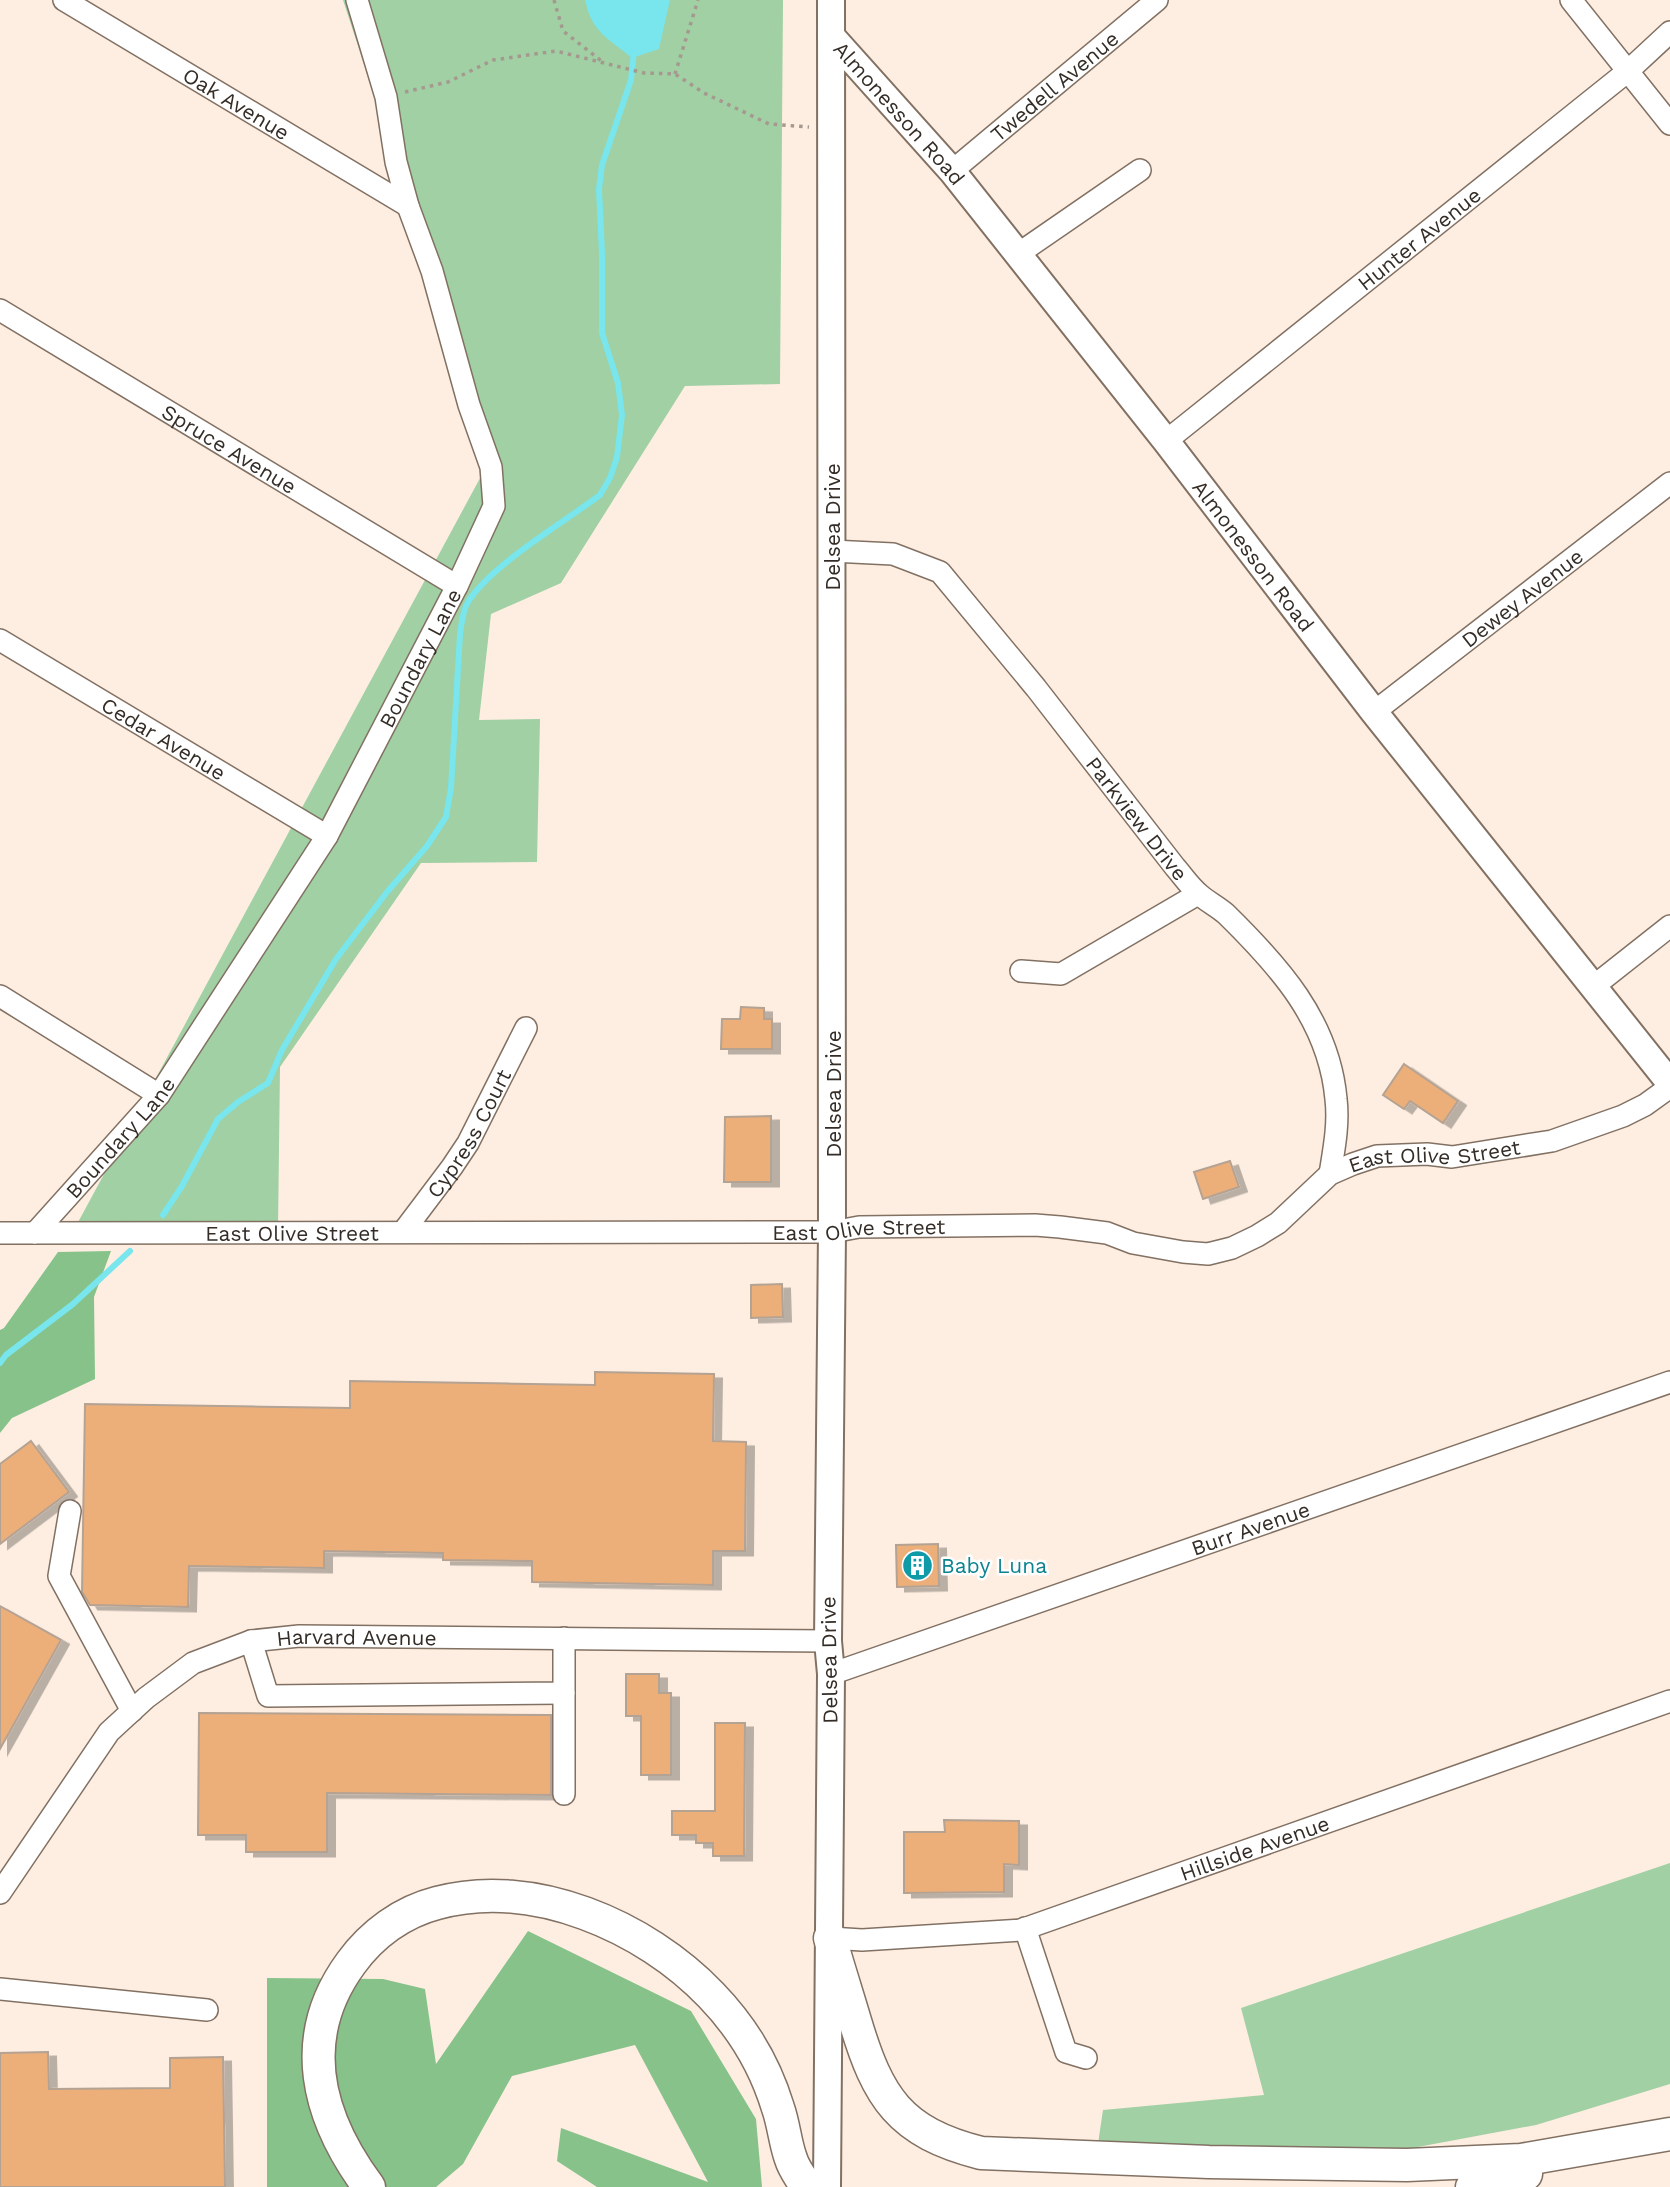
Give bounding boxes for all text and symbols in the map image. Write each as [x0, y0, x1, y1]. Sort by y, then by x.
street label: Twedell Avenue [985, 25, 1123, 146]
street label: Almonesson Road [829, 36, 970, 190]
street label: Oak Avenue [179, 62, 294, 145]
street label: Hunter Avenue [1352, 182, 1486, 295]
street label: Spruce Avenue [158, 398, 301, 499]
street label: Delsea Drive [820, 463, 845, 591]
street label: Almonesson Road [1188, 475, 1320, 636]
street label: Dewey Avenue [1456, 543, 1588, 652]
street label: Boundary Lane [373, 584, 466, 732]
street label: Cedar Avenue [97, 691, 230, 785]
street label: Parkview Drive [1081, 751, 1193, 885]
street label: Delsea Drive [821, 1030, 846, 1158]
street label: Cypress Court [421, 1065, 516, 1202]
street label: Boundary Lane [60, 1072, 180, 1203]
street label: East Olive Street [1345, 1134, 1522, 1177]
street label: East Olive Street [772, 1214, 946, 1246]
street label: East Olive Street [205, 1220, 379, 1245]
street label: Burr Avenue [1188, 1496, 1313, 1560]
building icon: Baby Luna [901, 1548, 935, 1582]
place label: Baby Luna [941, 1553, 1047, 1578]
street label: Delsea Drive [815, 1596, 843, 1724]
street label: Harvard Avenue [275, 1623, 437, 1651]
street label: Hillside Avenue [1177, 1810, 1332, 1885]

